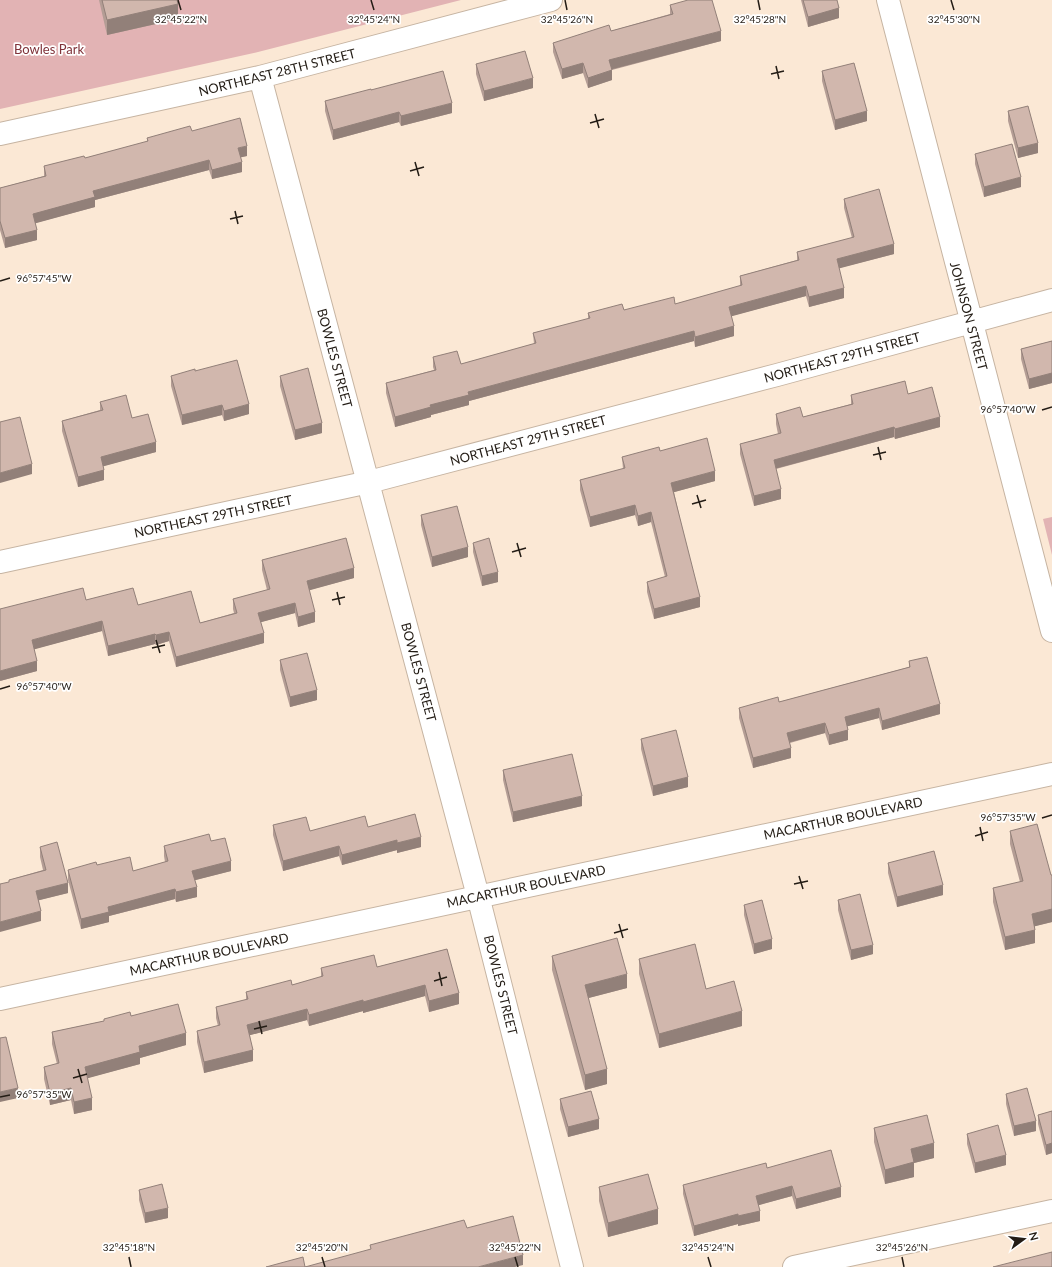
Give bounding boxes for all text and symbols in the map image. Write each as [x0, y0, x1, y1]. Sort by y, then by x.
text: 32°45'22"N [155, 13, 207, 25]
text: 32°45'24"N [348, 13, 400, 25]
text: 32°45'26"N [541, 13, 593, 25]
text: 32°45'28"N [734, 13, 786, 25]
text: 32°45'30"N [928, 13, 980, 25]
park label: Bowles Park [14, 41, 84, 57]
street label: NORTHEAST 28TH STREET [197, 45, 358, 99]
street label: JOHNSON STREET [947, 260, 991, 372]
text: 96°57'45"W [16, 272, 72, 284]
street label: BOWLES STREET [314, 307, 356, 410]
street label: NORTHEAST 29TH STREET [762, 328, 922, 386]
text: 96°57'40"W [980, 403, 1036, 415]
street label: NORTHEAST 29TH STREET [448, 411, 608, 469]
street label: NORTHEAST 29TH STREET [132, 491, 294, 541]
street label: BOWLES STREET [398, 621, 440, 724]
text: 96°57'40"W [16, 680, 72, 692]
street label: MACARTHUR BOULEVARD [762, 793, 924, 843]
text: 96°57'35"W [980, 811, 1036, 823]
street label: MACARTHUR BOULEVARD [445, 861, 607, 911]
street label: MACARTHUR BOULEVARD [128, 929, 290, 979]
street label: BOWLES STREET [481, 933, 521, 1037]
text: 96°57'35"W [16, 1088, 72, 1100]
north arrow [1004, 1219, 1044, 1259]
text: N [1027, 1231, 1042, 1242]
text: 32°45'18"N [103, 1241, 155, 1253]
text: 32°45'20"N [296, 1241, 348, 1253]
text: 32°45'22"N [489, 1241, 541, 1253]
text: 32°45'24"N [682, 1241, 734, 1253]
text: 32°45'26"N [876, 1241, 928, 1253]

